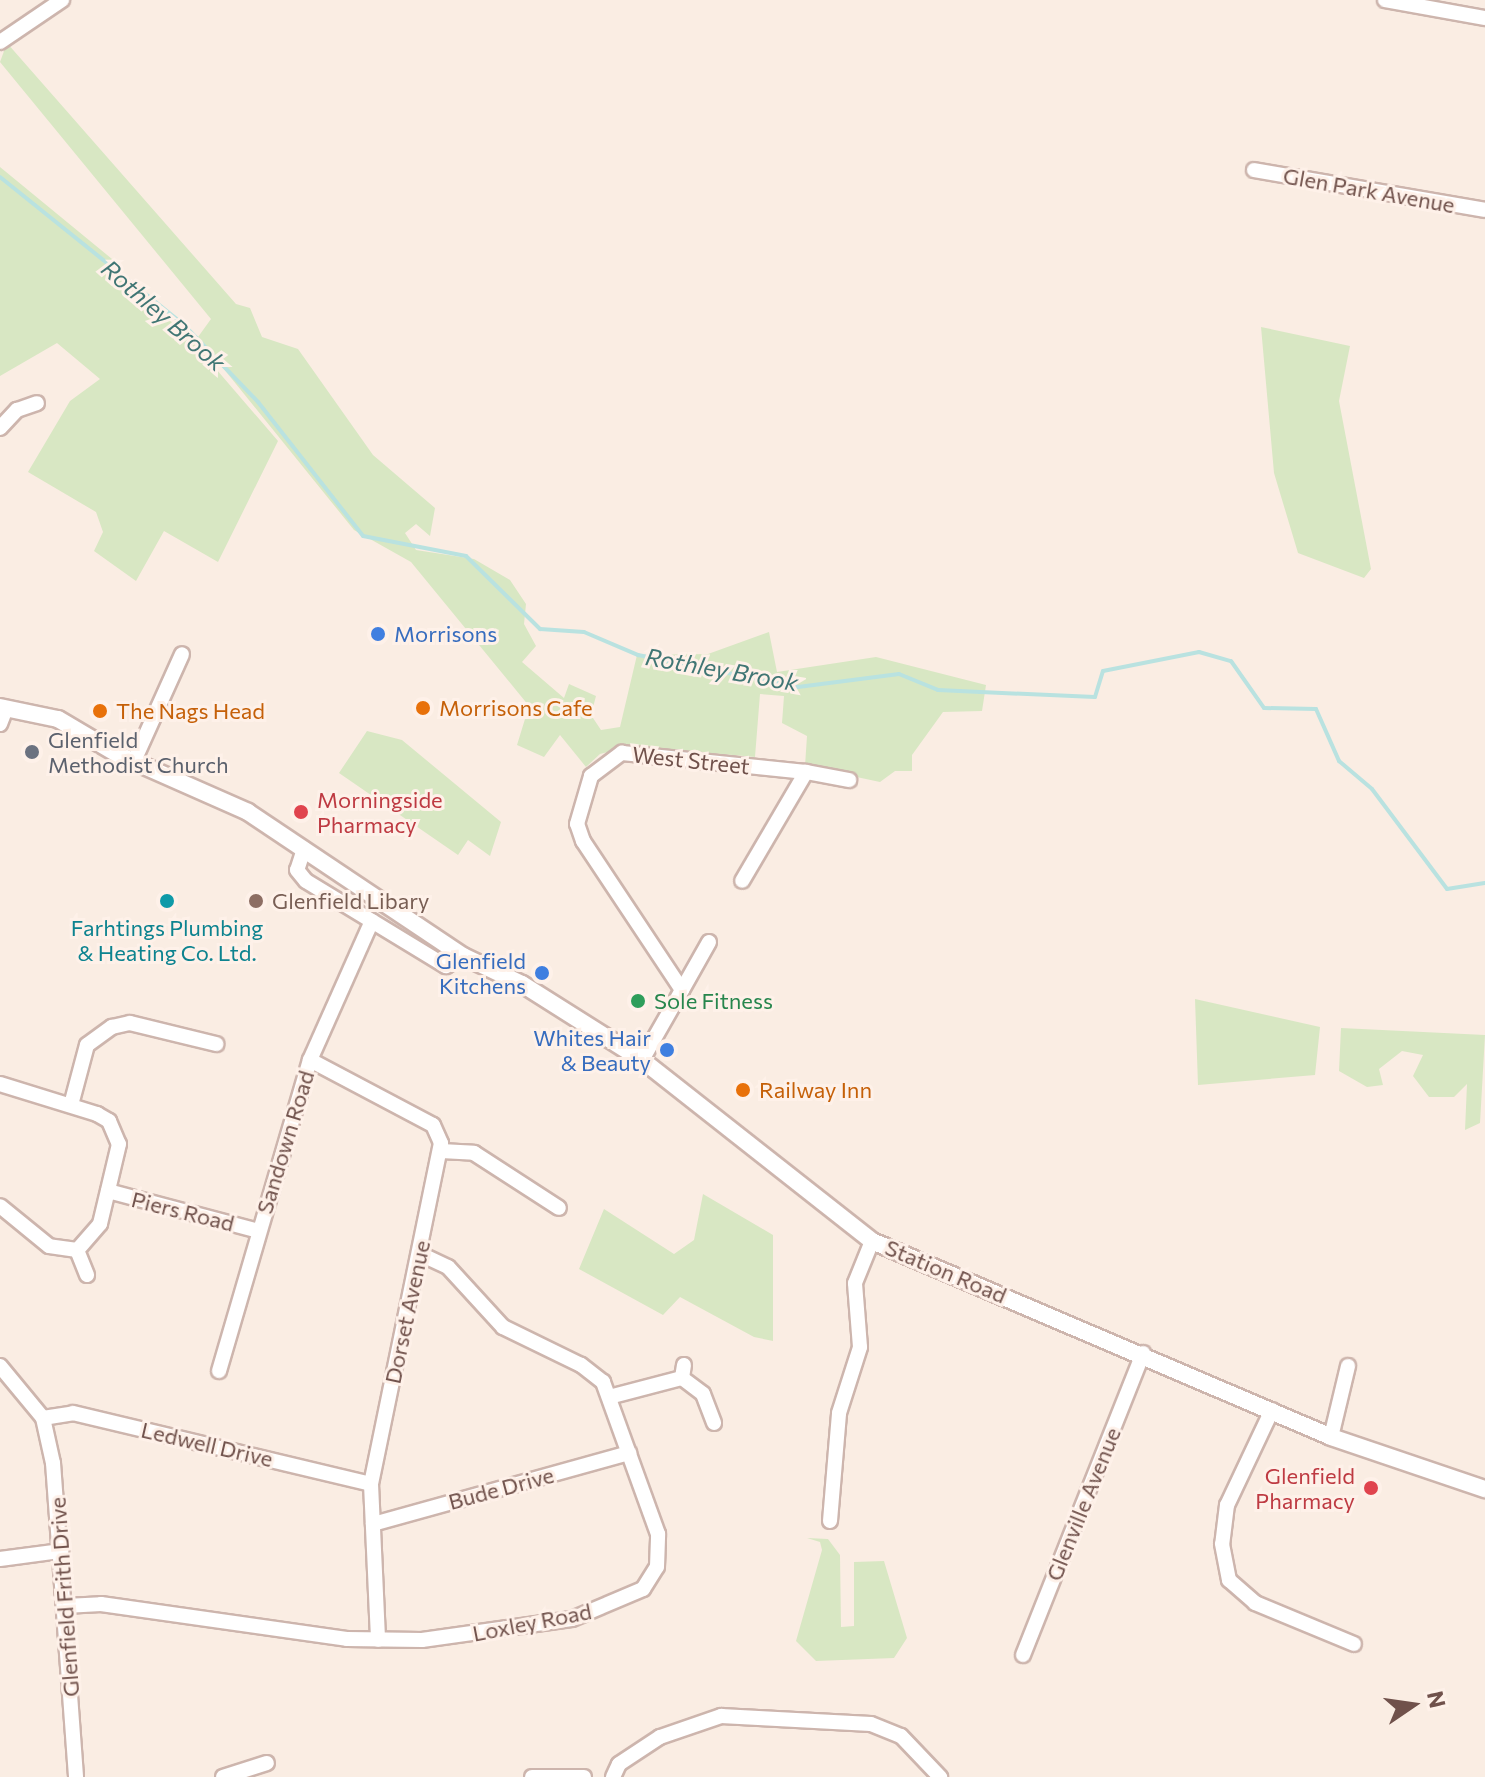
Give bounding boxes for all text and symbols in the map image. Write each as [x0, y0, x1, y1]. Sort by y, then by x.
street label: Glen Park Avenue [1281, 162, 1457, 218]
water label: Rothley Brook [96, 253, 232, 377]
place label: Morrisons [394, 621, 497, 647]
marker: Morrisons [369, 625, 387, 643]
water label: Rothley Brook [643, 641, 801, 697]
place label: Morrisons Cafe [439, 695, 593, 721]
place label: The Nags Head [116, 698, 265, 724]
marker: Morrisons Cafe [414, 699, 432, 717]
marker: The Nags Head [91, 702, 109, 720]
place label: Glenfield Methodist Church [48, 726, 229, 778]
street label: West Street [631, 741, 751, 779]
marker: Glenfield Methodist Church [23, 743, 41, 761]
place label: Morningside Pharmacy [317, 786, 443, 838]
marker: Morningside Pharmacy [292, 803, 310, 821]
place label: Glenfield Libary [272, 888, 429, 914]
marker: Farhtings Plumbing & Heating Co. Ltd. [158, 892, 176, 910]
marker: Glenfield Libary [247, 892, 265, 910]
place label: Farhtings Plumbing & Heating Co. Ltd. [71, 914, 263, 966]
place label: Glenfield Kitchens [436, 947, 526, 998]
marker: Glenfield Kitchens [533, 964, 551, 982]
place label: Sole Fitness [654, 988, 773, 1014]
marker: Sole Fitness [629, 992, 647, 1010]
place label: Whites Hair & Beauty [533, 1024, 651, 1076]
marker: Whites Hair & Beauty [658, 1041, 676, 1059]
street label: Sandown Road [251, 1067, 319, 1217]
place label: Railway Inn [759, 1077, 872, 1103]
marker: Railway Inn [734, 1081, 752, 1099]
street label: Piers Road [129, 1185, 237, 1237]
street label: Station Road [881, 1234, 1011, 1308]
street label: Dorset Avenue [379, 1238, 435, 1386]
street label: Ledwell Drive [139, 1416, 275, 1472]
street label: Glenville Avenue [1040, 1424, 1126, 1584]
street label: Bude Drive [445, 1461, 557, 1515]
place label: Glenfield Pharmacy [1255, 1462, 1355, 1514]
marker: Glenfield Pharmacy [1362, 1479, 1380, 1497]
street label: Glenfield Frith Drive [44, 1496, 84, 1698]
street label: Loxley Road [470, 1598, 594, 1646]
north arrow [1373, 1665, 1453, 1745]
text: N [1422, 1688, 1452, 1711]

